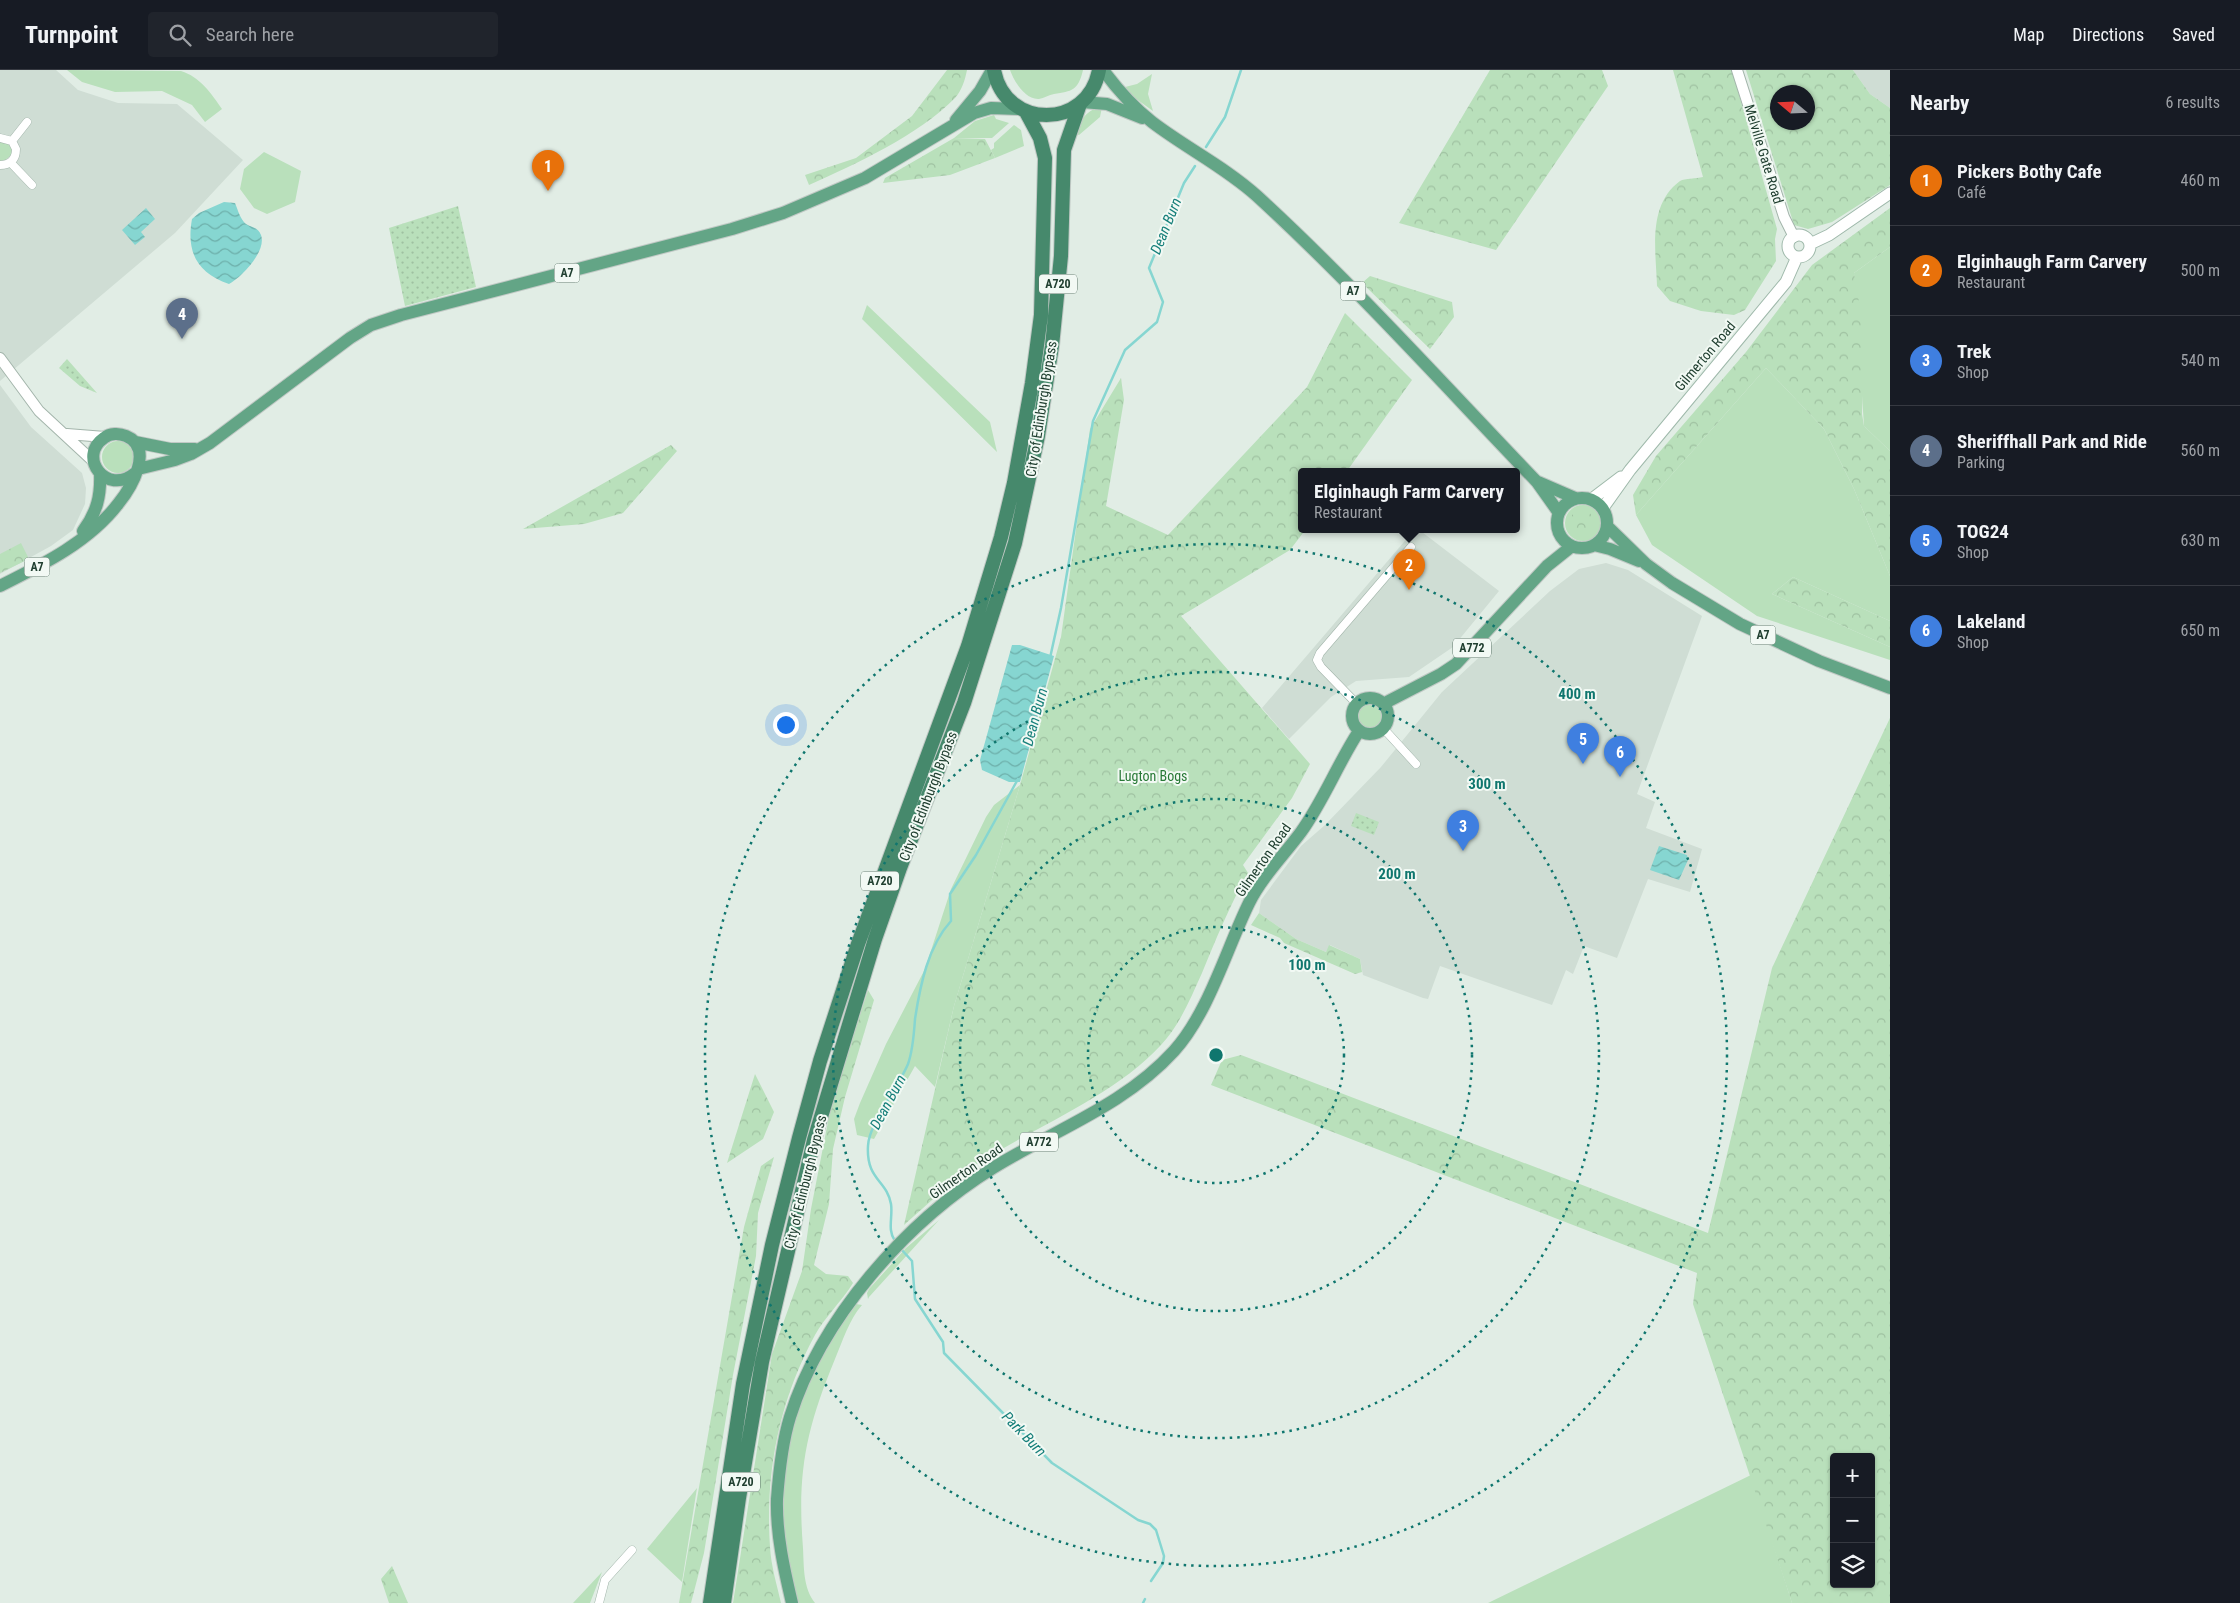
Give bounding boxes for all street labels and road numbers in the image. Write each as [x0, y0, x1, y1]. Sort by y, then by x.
street label: Melville Gate Road [1741, 103, 1787, 205]
road number: A7 [554, 264, 580, 282]
road number: A720 [1039, 274, 1077, 293]
road number: A7 [1340, 282, 1366, 300]
street label: Gilmerton Road [1671, 318, 1739, 394]
street label: City of Edinburgh Bypass [1022, 340, 1060, 478]
road number: A7 [24, 558, 50, 577]
road number: A7 [1750, 626, 1776, 644]
road number: A772 [1453, 638, 1491, 658]
street label: City of Edinburgh Bypass [896, 729, 960, 863]
street label: Gilmerton Road [1232, 820, 1294, 900]
road number: A720 [861, 871, 899, 890]
street label: City of Edinburgh Bypass [781, 1113, 829, 1251]
road number: A772 [1020, 1132, 1058, 1152]
street label: Gilmerton Road [926, 1140, 1006, 1202]
road number: A720 [722, 1472, 760, 1491]

